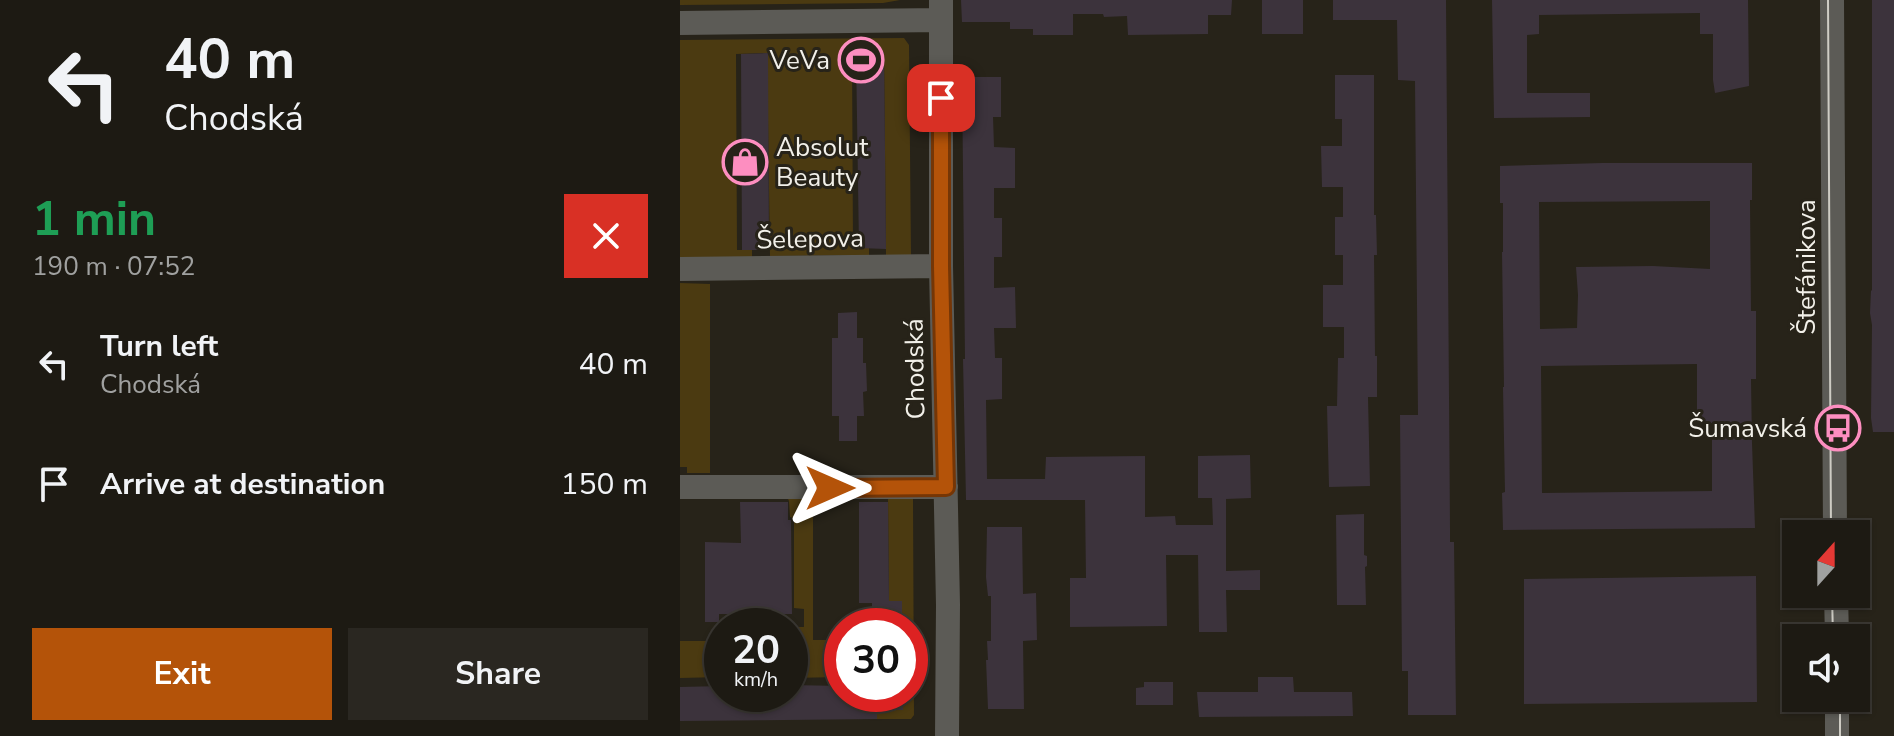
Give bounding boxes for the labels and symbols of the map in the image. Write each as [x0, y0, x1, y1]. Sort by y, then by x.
sports icon: VeVa [837, 36, 885, 84]
place label: VeVa [769, 43, 830, 78]
pin [907, 64, 975, 132]
place label: Absolut Beauty [776, 130, 869, 195]
shop icon: Absolut Beauty [721, 138, 769, 186]
street label: Štefánikova [1789, 199, 1824, 335]
street label: Šelepova [756, 221, 864, 257]
street label: Chodská [897, 318, 933, 420]
bus stop icon: Šumavská [1814, 404, 1862, 452]
place label: Šumavská [1688, 411, 1807, 446]
position arrow [788, 446, 872, 530]
north arrow [1782, 520, 1870, 608]
speed limit sign: 30 [824, 608, 928, 712]

